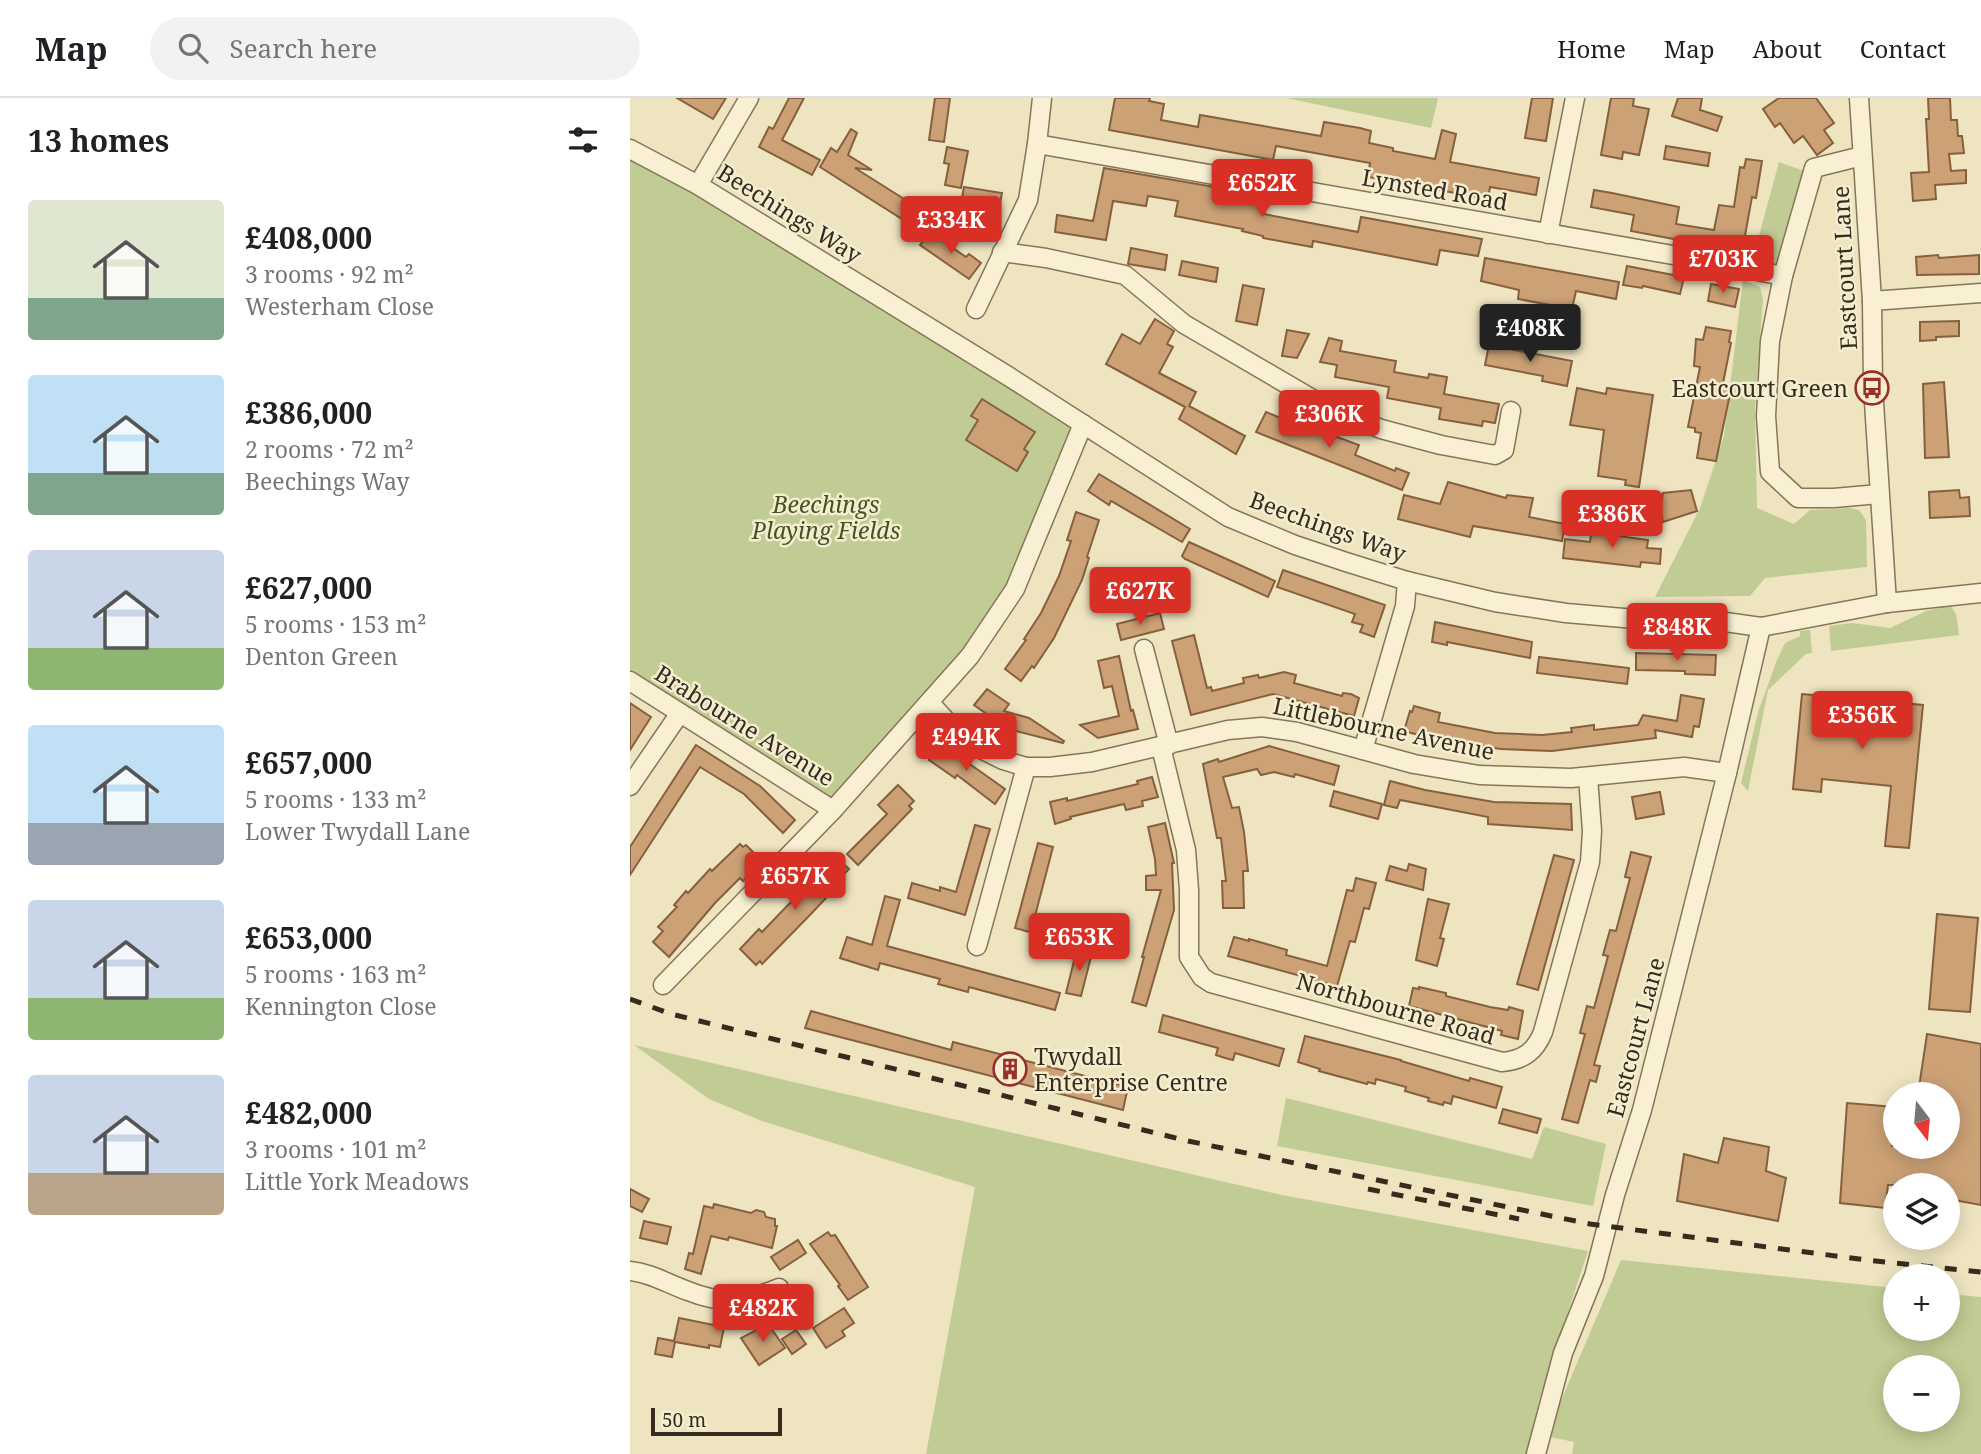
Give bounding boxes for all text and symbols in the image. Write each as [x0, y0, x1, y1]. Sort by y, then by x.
search box [150, 17, 640, 80]
text: Map [35, 26, 108, 71]
icon: search [174, 29, 212, 67]
text: Search here [230, 30, 377, 66]
text: Home [1557, 32, 1626, 65]
text: Map [1664, 32, 1715, 65]
text: About [1753, 32, 1822, 65]
text: Contact [1860, 32, 1946, 65]
text: 13 homes [28, 120, 169, 161]
icon: filters [564, 121, 602, 159]
street label: Beechings Way [712, 156, 868, 270]
pin: £652K [1213, 159, 1311, 219]
street label: Lynsted Road [1359, 160, 1511, 218]
text: £652K [1228, 166, 1296, 198]
street label: Eastcourt Lane [1824, 185, 1864, 351]
pin: £334K [902, 197, 1000, 256]
text: £334K [917, 203, 985, 235]
text: £408,000 [245, 217, 372, 258]
icon: home [84, 228, 168, 312]
pin: £703K [1674, 236, 1772, 295]
text: £703K [1689, 242, 1757, 274]
text: 3 rooms · 92 m² [245, 258, 414, 290]
text: Westerham Close [245, 290, 434, 322]
pin: £408K [1481, 304, 1579, 364]
text: £408K [1496, 311, 1564, 343]
bus stop icon: Eastcourt Green [1853, 369, 1891, 407]
place label: Eastcourt Green [1671, 372, 1848, 404]
pin: £306K [1280, 390, 1378, 450]
text: £386,000 [245, 392, 372, 433]
text: £306K [1295, 397, 1363, 429]
icon: home [84, 403, 168, 487]
text: 2 rooms · 72 m² [245, 433, 414, 465]
text: Beechings Way [245, 465, 409, 497]
street label: Beechings Way [1245, 483, 1411, 569]
park label: Beechings Playing Fields [751, 488, 901, 546]
pin: £386K [1563, 490, 1661, 550]
text: £386K [1578, 497, 1646, 529]
text: £627,000 [245, 567, 372, 608]
pin: £627K [1091, 568, 1189, 627]
text: £627K [1106, 574, 1174, 606]
icon: home [84, 578, 168, 662]
pin: £848K [1628, 603, 1726, 663]
text: 5 rooms · 153 m² [245, 608, 427, 640]
text: £848K [1643, 610, 1711, 642]
text: Denton Green [245, 640, 398, 672]
street label: Brabourne Avenue [649, 657, 841, 793]
street label: Littlebourne Avenue [1270, 689, 1498, 767]
pin: £356K [1813, 692, 1911, 751]
text: £356K [1828, 698, 1896, 730]
pin: £494K [917, 714, 1015, 773]
text: £494K [932, 720, 1000, 752]
text: £657,000 [245, 742, 372, 783]
icon: home [84, 753, 168, 837]
text: 5 rooms · 133 m² [245, 783, 427, 815]
text: Lower Twydall Lane [245, 815, 470, 847]
pin: £657K [746, 852, 844, 912]
text: £657K [761, 859, 829, 891]
pin: £653K [1030, 914, 1128, 973]
text: £653,000 [245, 917, 372, 958]
text: £653K [1045, 920, 1113, 952]
icon: home [84, 928, 168, 1012]
street label: Eastcourt Lane [1598, 954, 1672, 1120]
text: 5 rooms · 163 m² [245, 958, 427, 990]
street label: Northbourne Road [1293, 964, 1499, 1052]
text: Kennington Close [245, 990, 437, 1022]
place label: Twydall Enterprise Centre [1034, 1040, 1228, 1098]
building icon: Twydall Enterprise Centre [991, 1050, 1029, 1088]
north arrow [1883, 1082, 1960, 1158]
map controls [1883, 1082, 1960, 1432]
text: £482,000 [245, 1092, 372, 1133]
icon: home [84, 1103, 168, 1187]
text: 3 rooms · 101 m² [245, 1133, 427, 1165]
text: Little York Meadows [245, 1165, 469, 1197]
button: layers [1883, 1173, 1960, 1250]
button: + [1883, 1264, 1960, 1341]
pin: £482K [714, 1284, 812, 1344]
text: £482K [729, 1291, 797, 1323]
button: − [1883, 1355, 1960, 1432]
scale bar [651, 1405, 782, 1437]
text: 50 m [662, 1407, 706, 1433]

